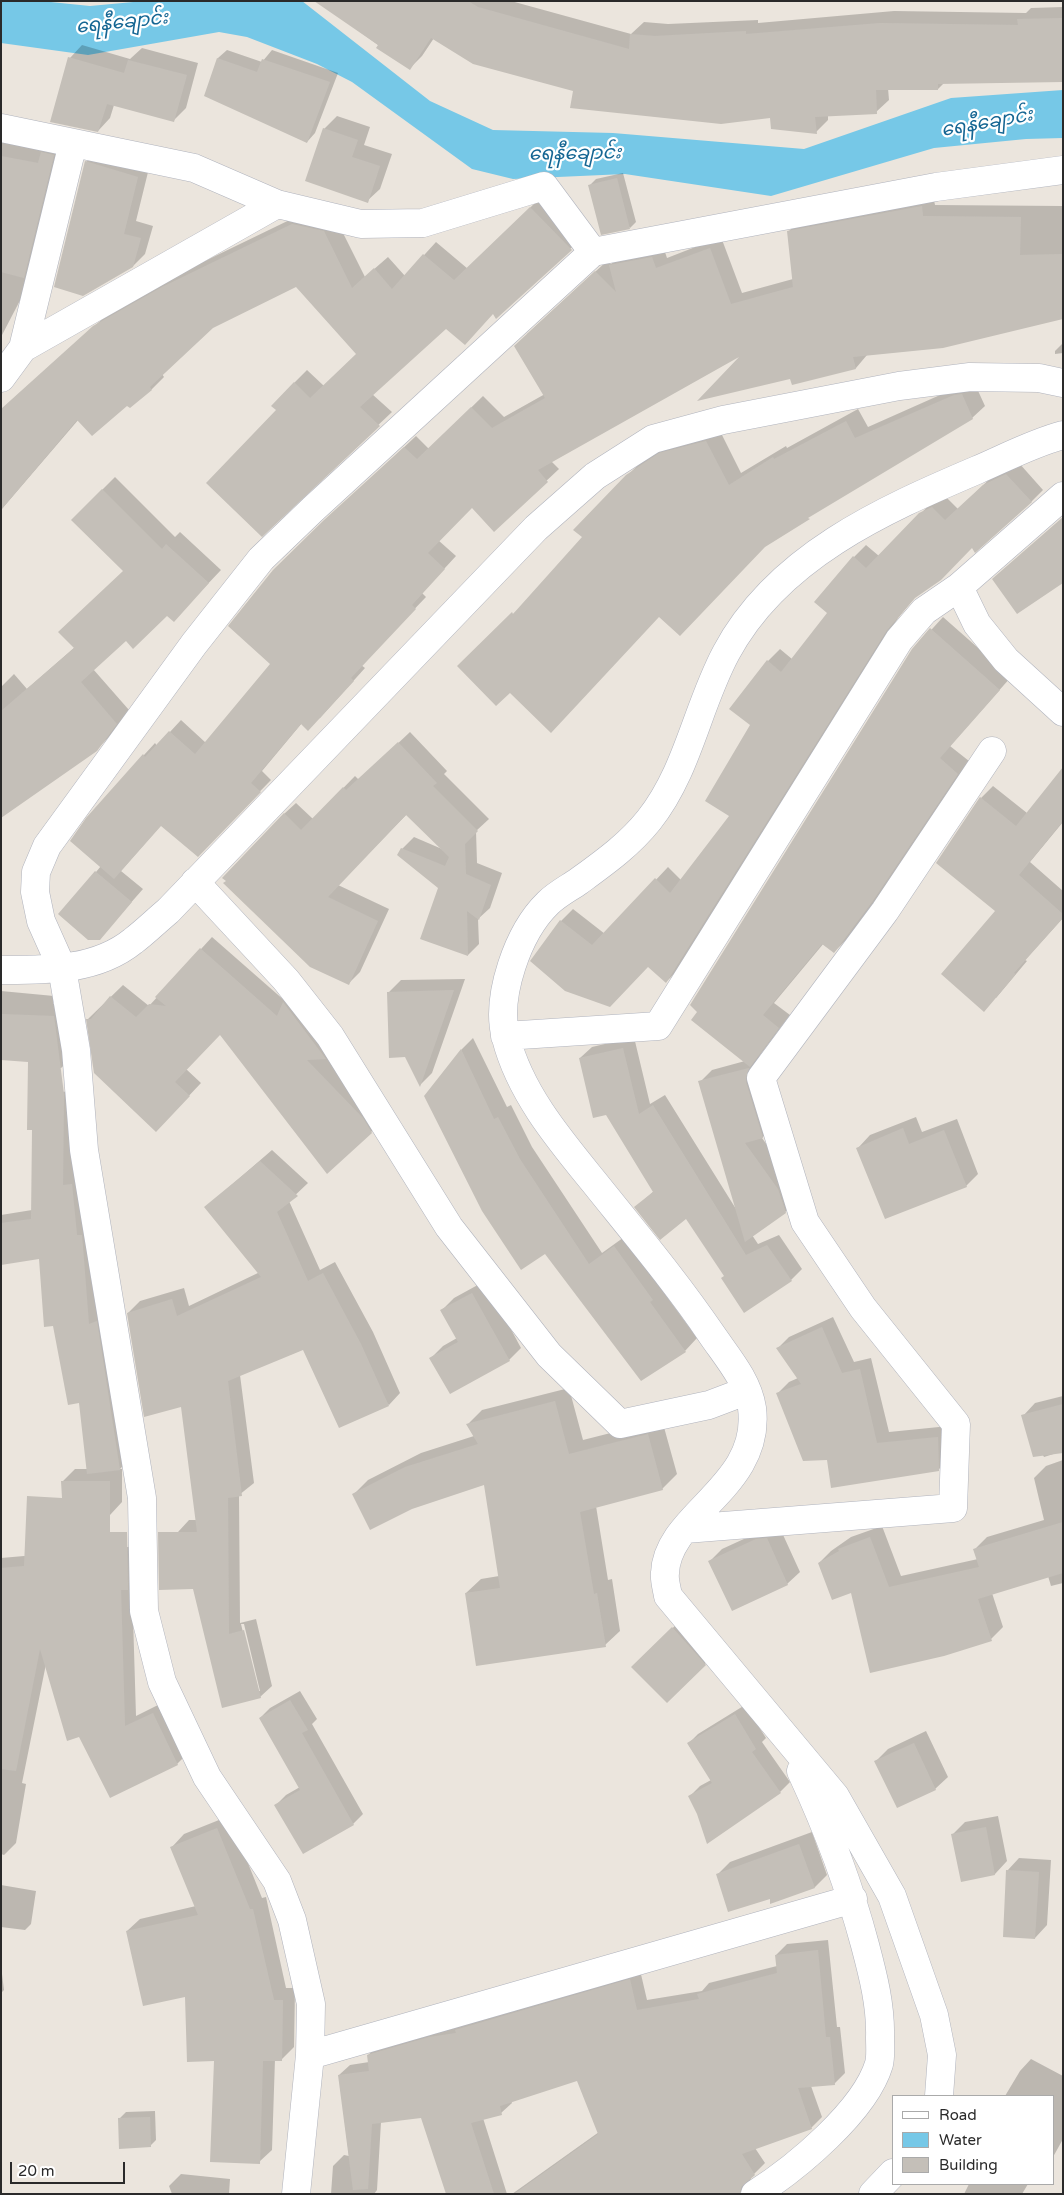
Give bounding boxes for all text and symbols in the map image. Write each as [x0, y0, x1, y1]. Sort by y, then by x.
water label: ရေနီချောင်း [75, 7, 169, 39]
water label: ရေနီချောင်း [939, 104, 1035, 142]
water label: ရေနီချောင်း [528, 142, 622, 166]
legend [892, 2095, 1054, 2185]
text: Road [939, 2106, 977, 2124]
text: Water [939, 2131, 982, 2149]
scale bar [12, 2152, 128, 2184]
text: Building [939, 2156, 998, 2174]
text: 20 m [18, 2162, 55, 2180]

